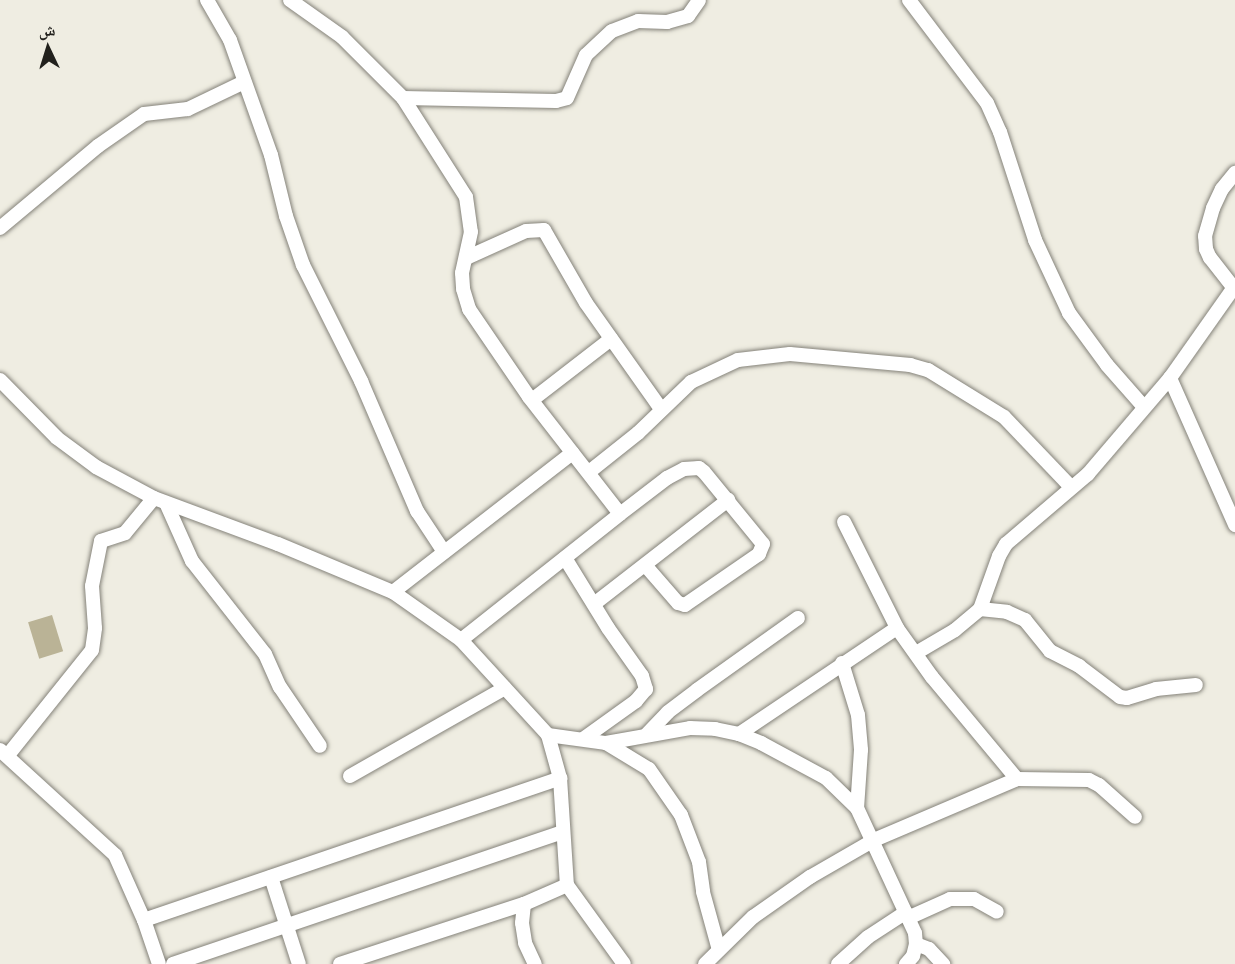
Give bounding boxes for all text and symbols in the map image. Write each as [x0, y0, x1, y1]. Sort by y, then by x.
north arrow [18, 18, 78, 78]
text: ش [38, 19, 56, 41]

